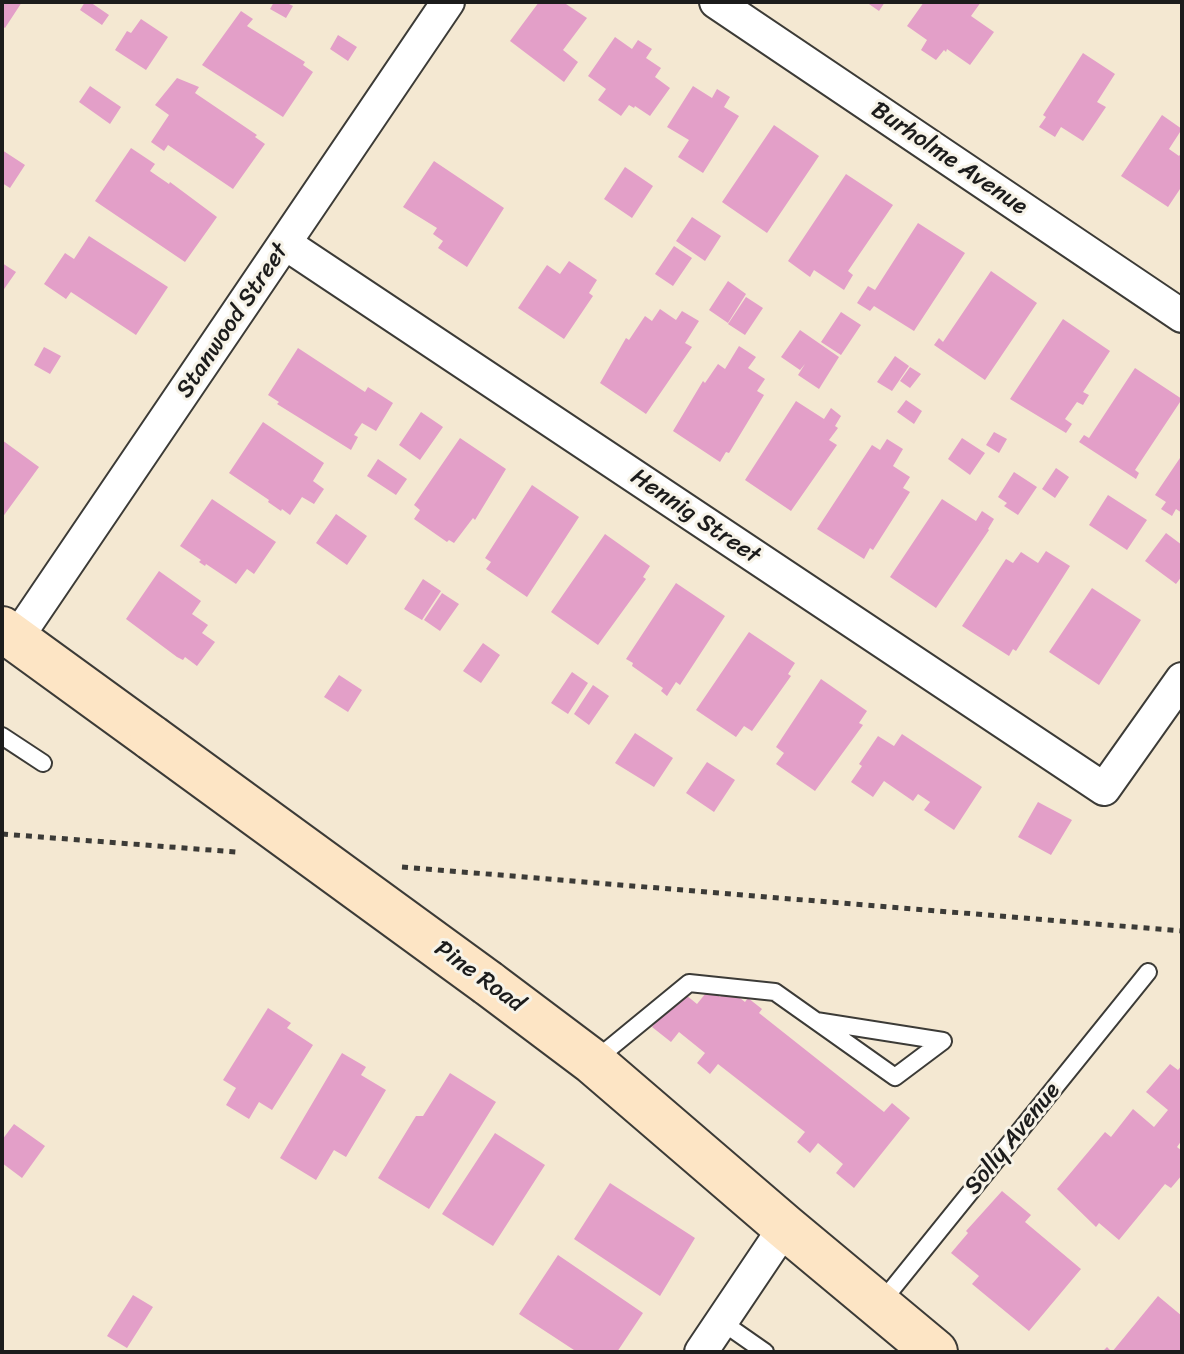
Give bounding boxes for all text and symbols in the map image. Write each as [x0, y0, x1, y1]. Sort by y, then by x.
street label: Burholme Avenue [865, 96, 1033, 222]
street label: Stanwood Street [171, 238, 295, 404]
street label: Hennig Street [625, 463, 765, 571]
street label: Pine Road [428, 935, 530, 1019]
street label: Solly Avenue [959, 1077, 1067, 1201]

